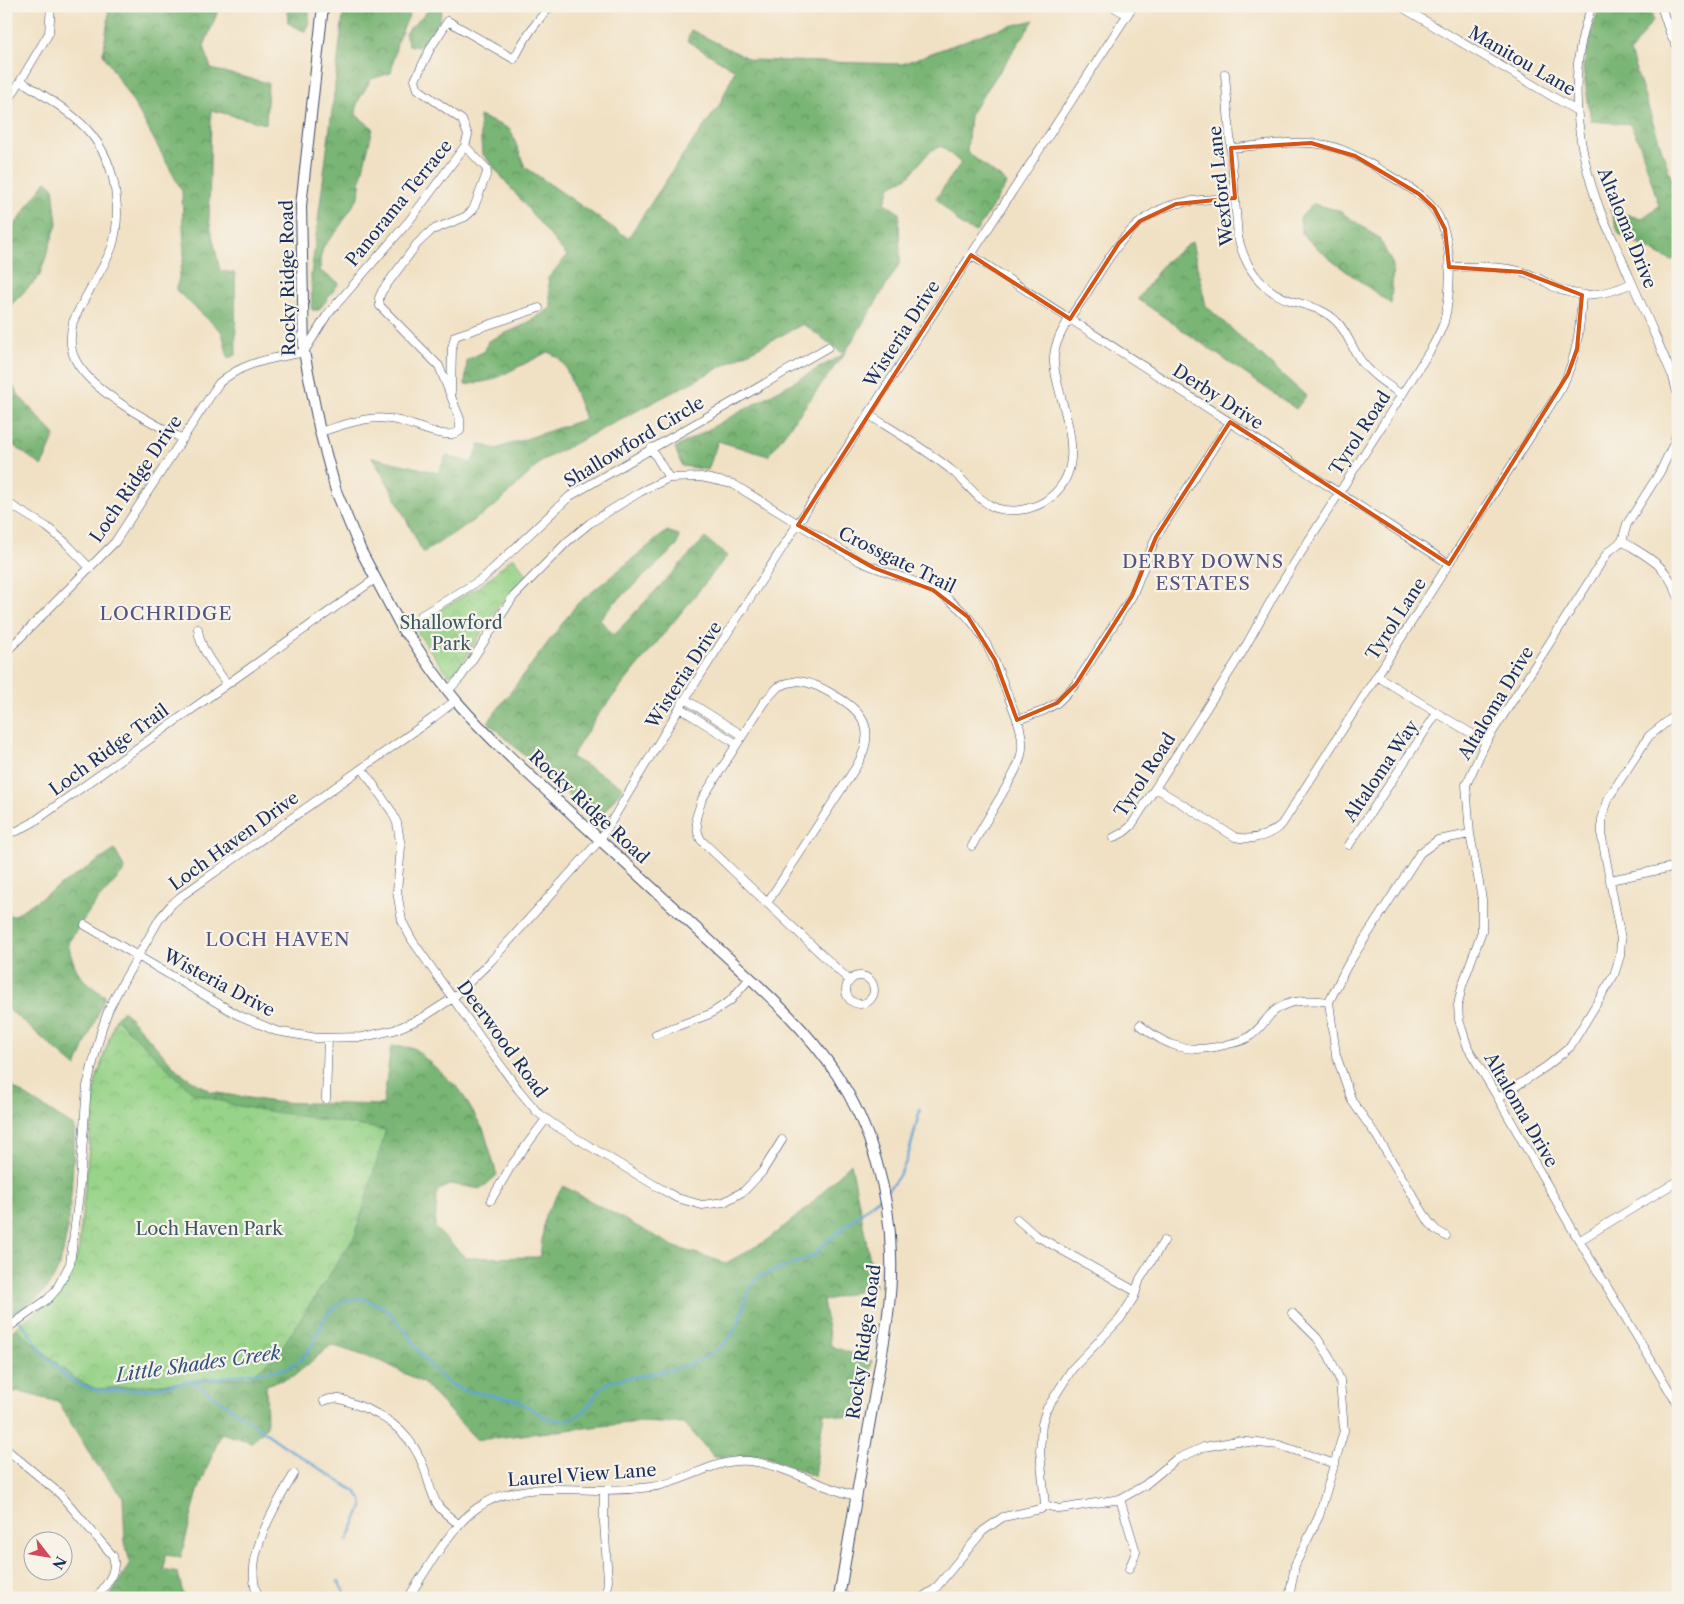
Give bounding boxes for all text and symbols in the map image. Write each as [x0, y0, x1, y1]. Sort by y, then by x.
street label: Manitou Lane [1464, 21, 1580, 101]
street label: Wexford Lane [1204, 125, 1238, 248]
street label: Panorama Terrace [341, 135, 457, 271]
street label: Altaloma Drive [1592, 163, 1661, 292]
street label: Rocky Ridge Road [276, 200, 300, 356]
street label: Wisteria Drive [859, 276, 945, 393]
street label: Derby Drive [1169, 360, 1267, 434]
street label: Tyrol Road [1325, 387, 1395, 479]
street label: Shallowford Circle [560, 391, 708, 493]
street label: Loch Ridge Drive [85, 411, 187, 547]
street label: Crossgate Trail [835, 522, 959, 598]
district label: DERBY DOWNS ESTATES [1122, 550, 1284, 595]
street label: Tyrol Lane [1361, 574, 1431, 664]
district label: LOCHRIDGE [99, 602, 233, 625]
park label: Shallowford Park [399, 612, 503, 655]
street label: Wisteria Drive [641, 617, 727, 734]
street label: Altaloma Drive [1453, 642, 1539, 765]
street label: Loch Ridge Trail [45, 699, 173, 801]
street label: Altaloma Way [1338, 715, 1424, 827]
street label: Tyrol Road [1110, 729, 1180, 821]
street label: Rocky Ridge Road [524, 746, 654, 868]
street label: Loch Haven Drive [165, 787, 303, 895]
district label: LOCH HAVEN [205, 928, 351, 951]
street label: Wisteria Drive [159, 944, 279, 1022]
street label: Deerwood Road [452, 976, 552, 1102]
street label: Altaloma Drive [1479, 1048, 1563, 1171]
park label: Loch Haven Park [135, 1218, 284, 1240]
street label: Rocky Ridge Road [842, 1263, 886, 1421]
water label: Little Shades Creek [112, 1341, 282, 1387]
street label: Laurel View Lane [507, 1459, 657, 1491]
north arrow [22, 1532, 72, 1582]
text: N [48, 1553, 70, 1573]

